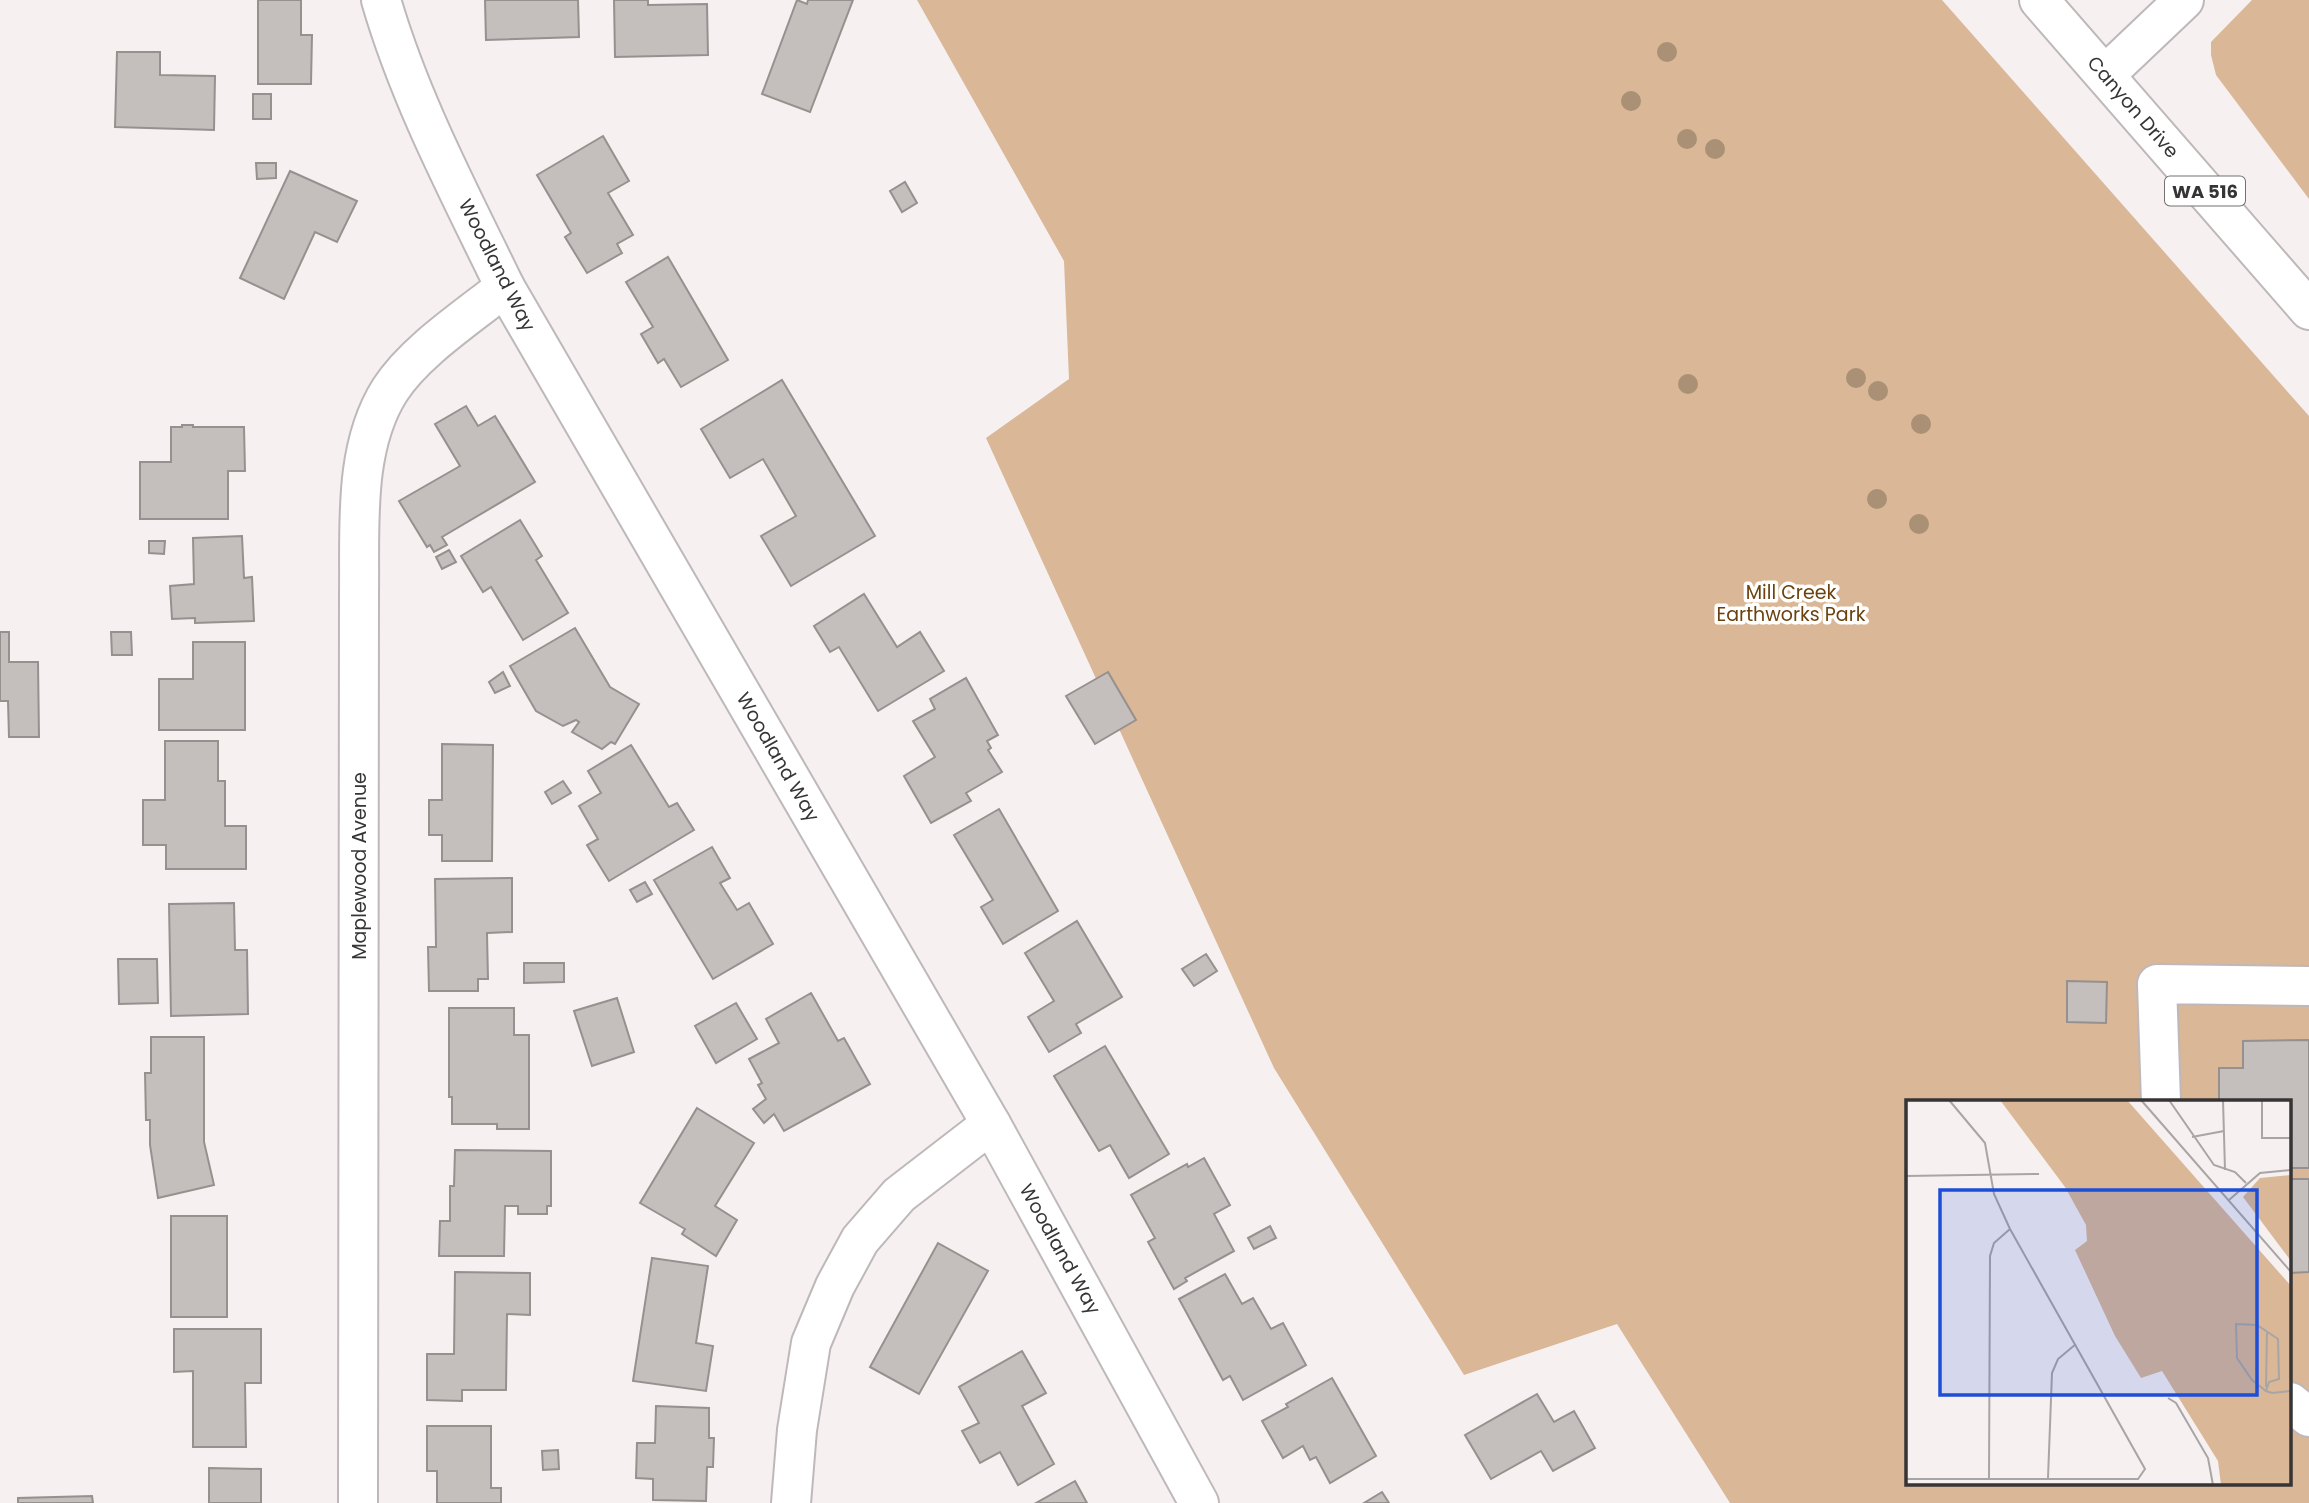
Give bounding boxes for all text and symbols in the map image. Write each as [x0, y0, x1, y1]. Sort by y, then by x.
street label: Canyon Drive [2081, 50, 2185, 164]
road number: WA 516 [2165, 176, 2245, 206]
street label: Woodland Way [452, 194, 542, 336]
park label: Mill Creek Earthworks Park [1716, 579, 1866, 628]
street label: Woodland Way [730, 687, 826, 827]
street label: Maplewood Avenue [346, 772, 373, 960]
inset map [1906, 1100, 2292, 1486]
street label: Woodland Way [1013, 1179, 1107, 1319]

